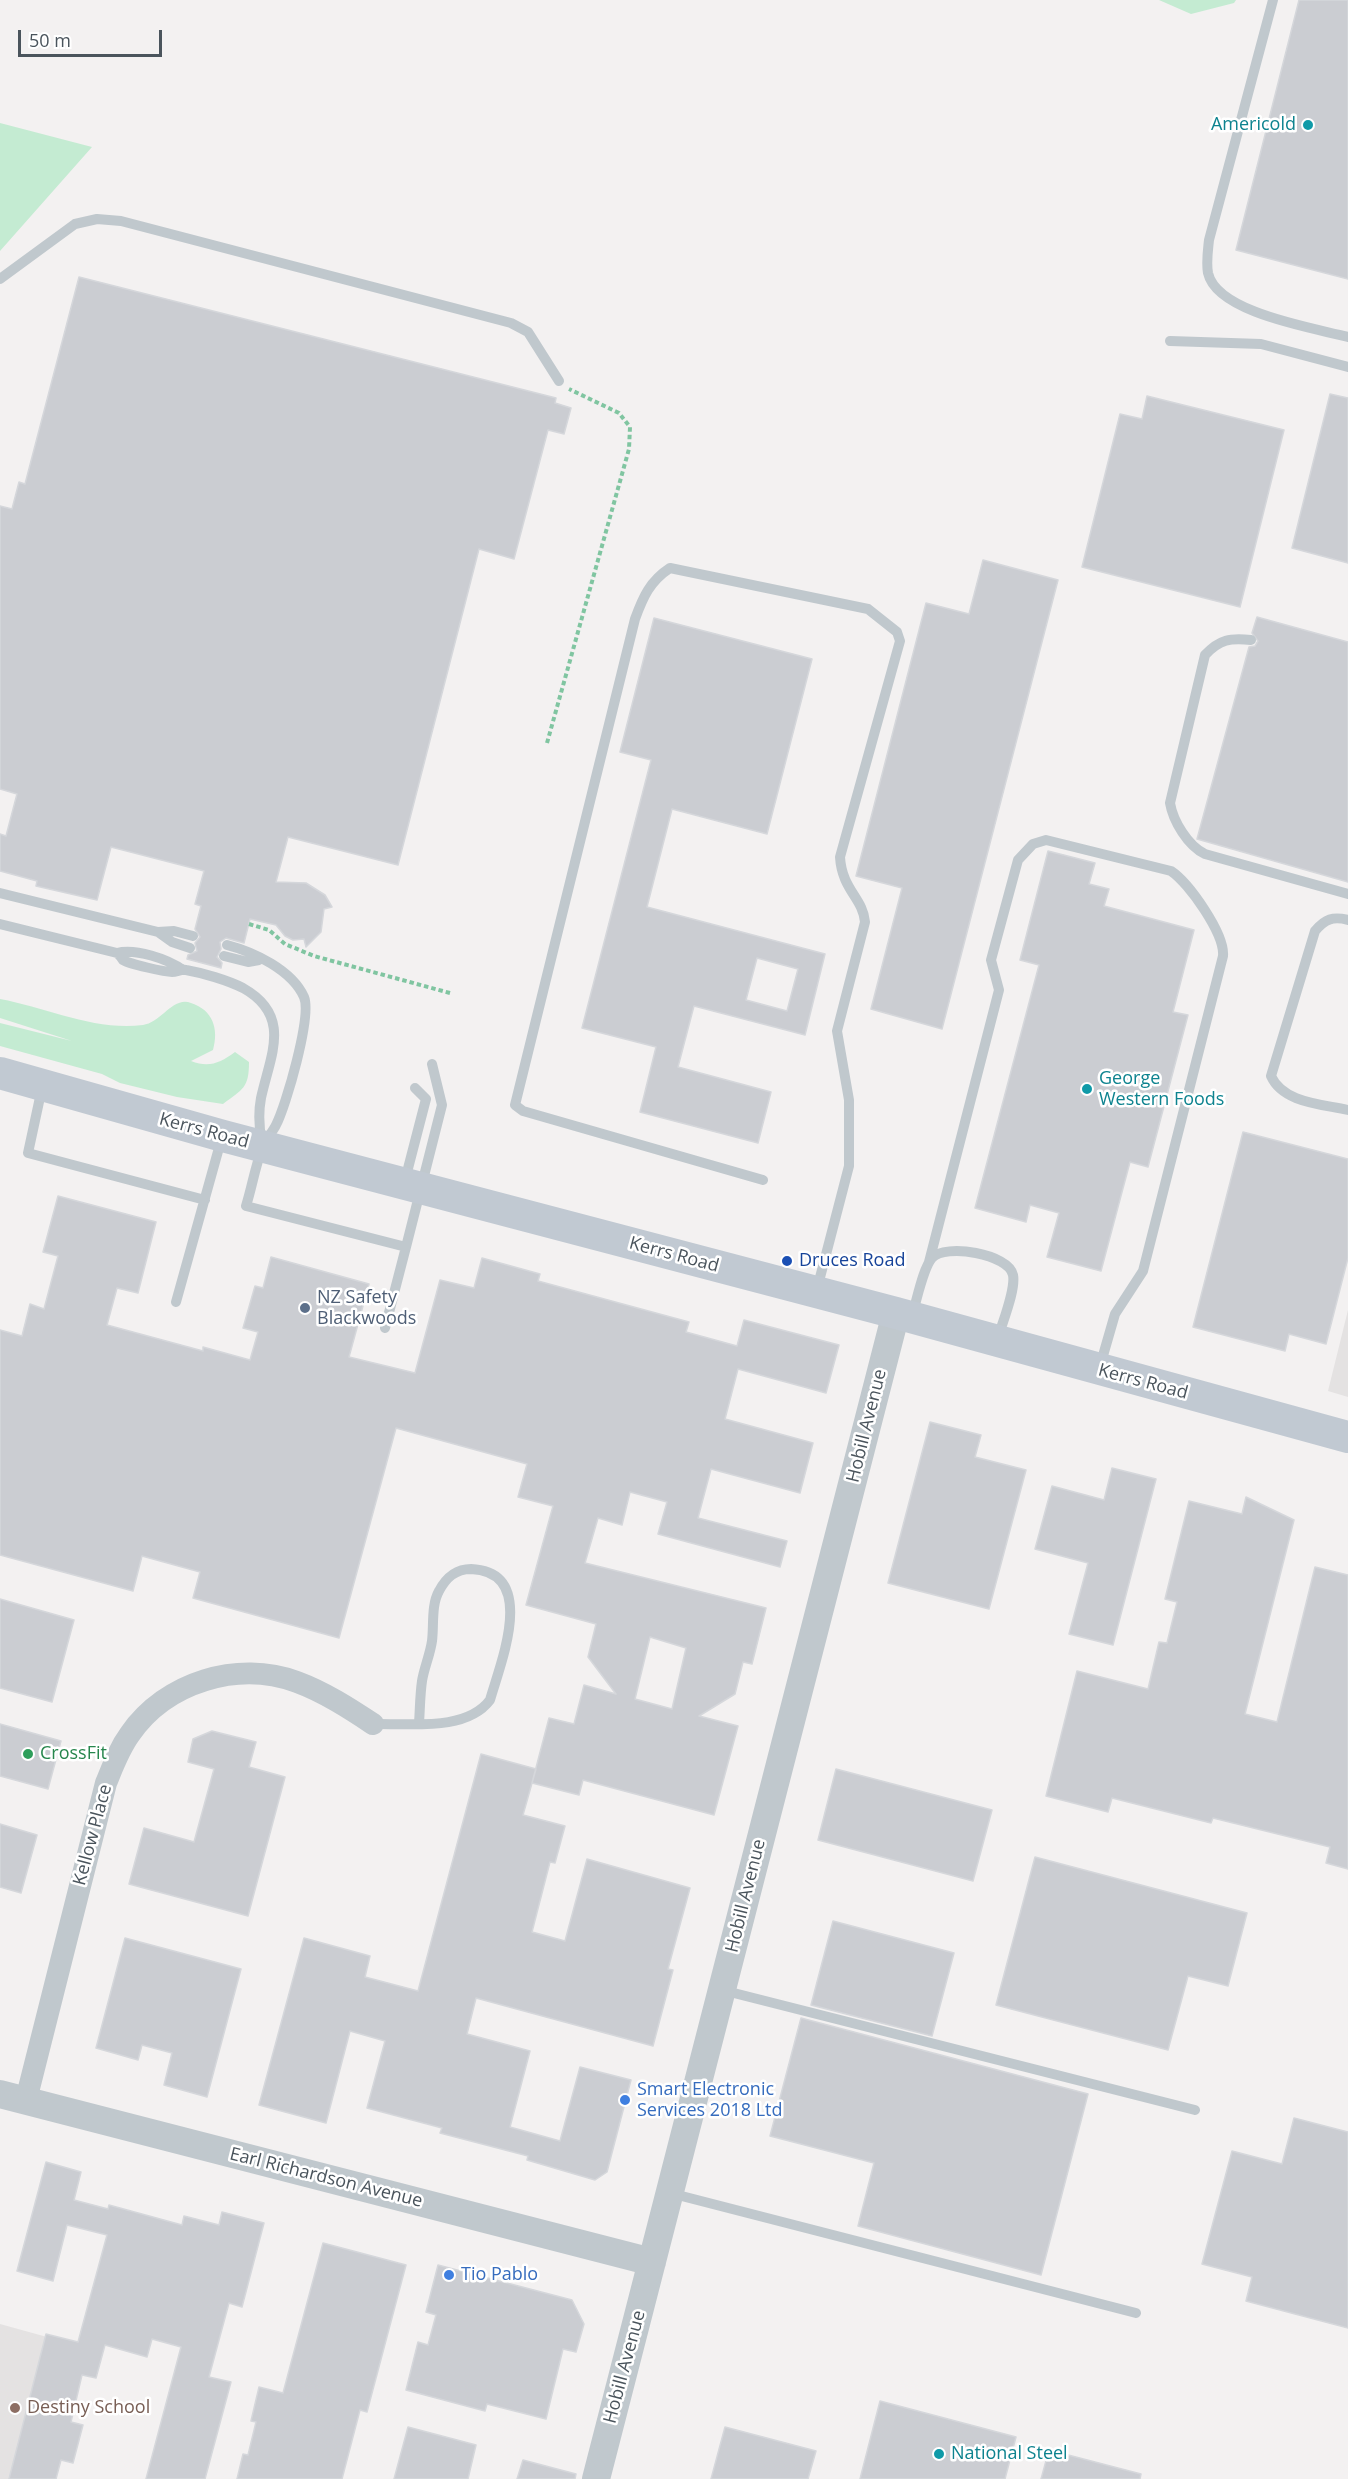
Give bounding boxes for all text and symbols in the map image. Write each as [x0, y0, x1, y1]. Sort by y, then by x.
scale bar [21, 18, 165, 56]
text: 50 m [29, 28, 71, 52]
place label: Americold [1211, 114, 1296, 136]
marker: Americold [1301, 118, 1315, 132]
place label: George Western Foods [1099, 1068, 1224, 1110]
marker: George Western Foods [1080, 1082, 1094, 1096]
street label: Kerrs Road [157, 1109, 251, 1153]
street label: Kerrs Road [627, 1233, 721, 1277]
place label: Druces Road [799, 1250, 905, 1272]
marker: Druces Road [780, 1254, 794, 1268]
place label: NZ Safety Blackwoods [317, 1287, 416, 1330]
marker: NZ Safety Blackwoods [298, 1301, 312, 1315]
street label: Kerrs Road [1096, 1360, 1190, 1404]
street label: Hobill Avenue [842, 1367, 892, 1485]
place label: CrossFit [40, 1743, 107, 1765]
marker: CrossFit [21, 1747, 35, 1761]
street label: Kellow Place [69, 1782, 117, 1888]
street label: Hobill Avenue [721, 1837, 771, 1955]
place label: Smart Electronic Services 2018 Ltd [637, 2079, 783, 2122]
marker: Smart Electronic Services 2018 Ltd [618, 2093, 632, 2107]
street label: Earl Richardson Avenue [227, 2144, 425, 2212]
place label: Tio Pablo [461, 2264, 538, 2286]
marker: Tio Pablo [442, 2268, 456, 2282]
street label: Hobill Avenue [600, 2308, 650, 2426]
place label: Destiny School [27, 2397, 150, 2419]
marker: Destiny School [8, 2401, 22, 2415]
place label: National Steel [951, 2443, 1068, 2465]
marker: National Steel [932, 2447, 946, 2461]

